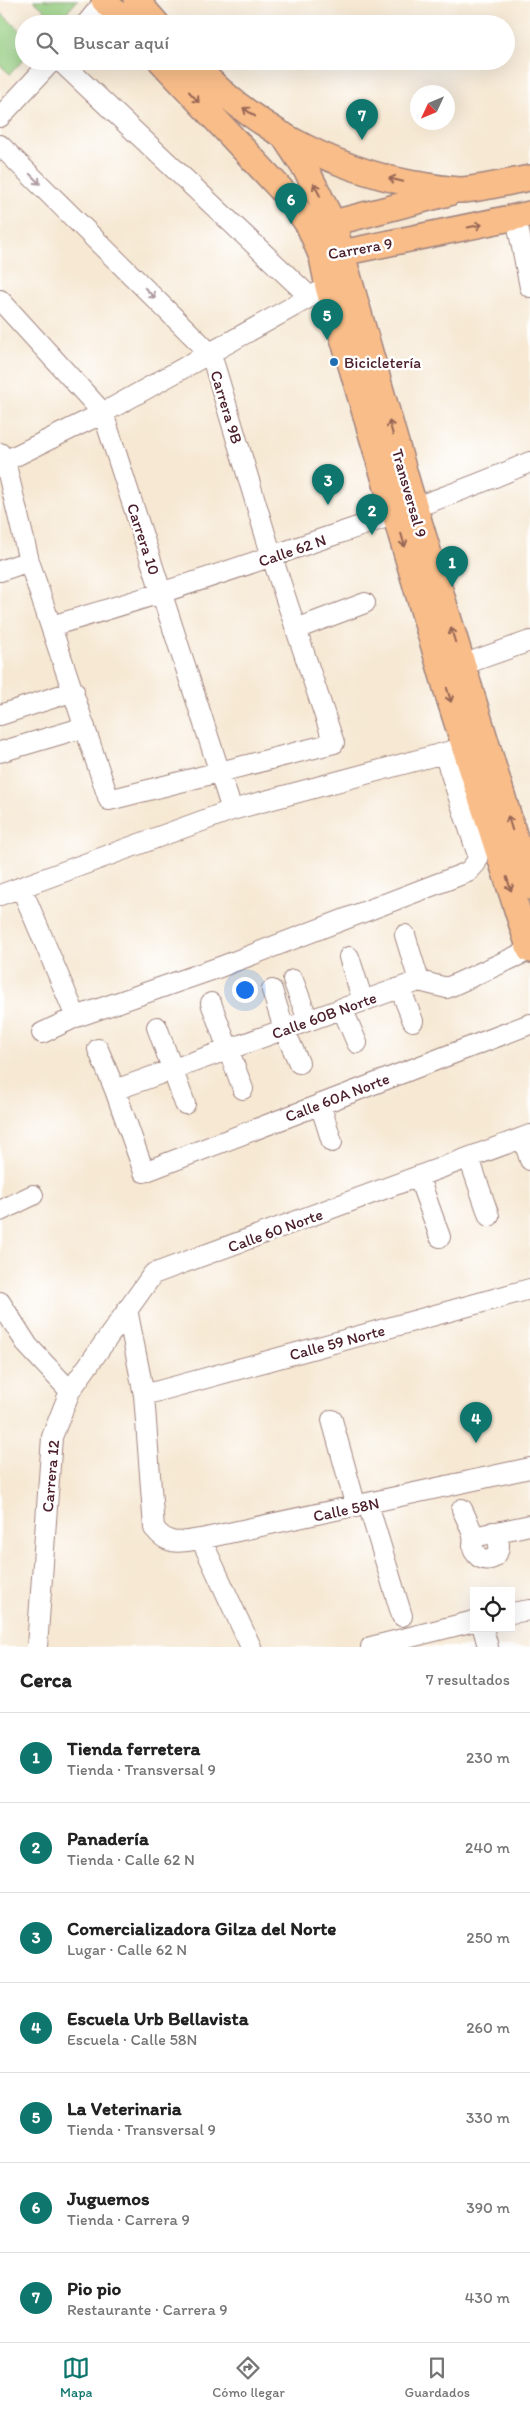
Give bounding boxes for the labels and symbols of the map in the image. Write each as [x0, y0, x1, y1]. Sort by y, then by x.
north arrow [410, 85, 455, 130]
one-way arrow [188, 91, 200, 103]
pin: 7 [346, 99, 378, 140]
one-way arrow [243, 107, 256, 118]
one-way arrow [28, 173, 41, 185]
one-way arrow [388, 175, 404, 184]
pin: 6 [275, 183, 307, 224]
one-way arrow [312, 183, 321, 198]
one-way arrow [466, 220, 482, 230]
street label: Carrera 9 [326, 233, 394, 264]
one-way arrow [144, 287, 156, 300]
pin: 5 [311, 299, 343, 340]
place label: Bicicletería [344, 353, 421, 372]
marker: Bicicletería [328, 356, 340, 368]
street label: Carrera 9B [206, 368, 247, 446]
one-way arrow [386, 421, 396, 437]
street label: Transversal 9 [388, 447, 431, 540]
pin: 3 [312, 464, 344, 505]
pin: 2 [356, 494, 388, 535]
street label: Carrera 10 [123, 501, 164, 577]
street label: Calle 62 N [256, 530, 328, 571]
one-way arrow [398, 531, 408, 547]
pin: 1 [436, 546, 468, 587]
one-way arrow [447, 627, 457, 643]
one-way arrow [444, 687, 454, 703]
one-way arrow [505, 816, 515, 832]
one-way arrow [504, 875, 514, 891]
your location [232, 977, 258, 1003]
street label: Calle 60B Norte [269, 988, 379, 1043]
street label: Calle 60A Norte [282, 1069, 392, 1126]
street label: Calle 60 Norte [225, 1204, 325, 1256]
street label: Calle 59 Norte [287, 1321, 387, 1364]
pin: 4 [460, 1402, 492, 1443]
street label: Carrera 12 [38, 1438, 63, 1513]
street label: Calle 58N [311, 1493, 381, 1526]

